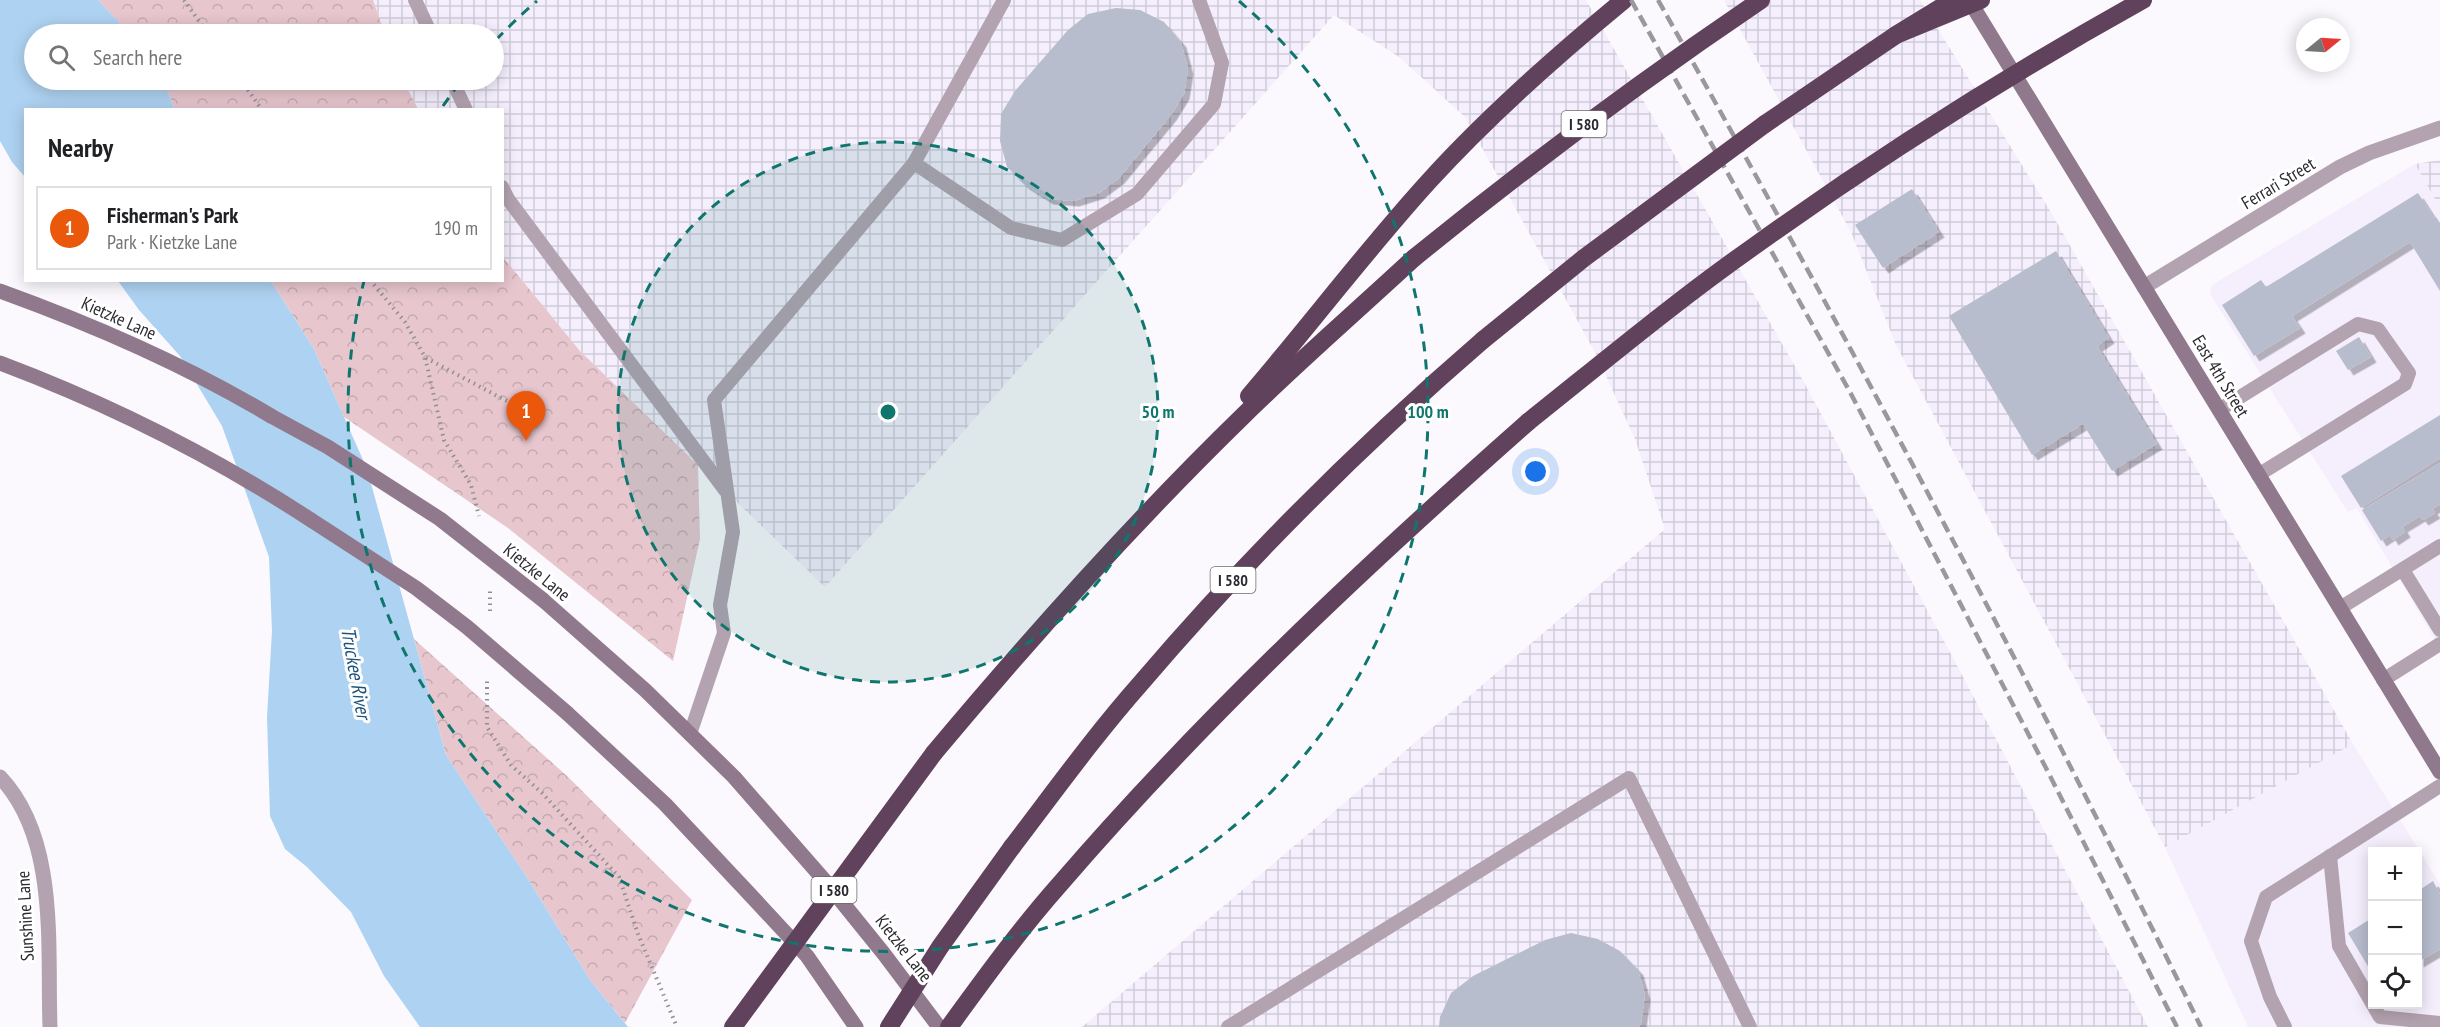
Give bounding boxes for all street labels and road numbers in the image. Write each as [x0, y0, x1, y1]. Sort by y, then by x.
road number: I 580 [1562, 111, 1606, 137]
street label: Ferrari Street [2237, 152, 2319, 214]
street label: Kietzke Lane [78, 291, 160, 345]
street label: East 4th Street [2187, 331, 2255, 421]
street label: Kietzke Lane [499, 538, 575, 606]
road number: I 580 [1210, 567, 1256, 593]
street label: Sunshine Lane [11, 870, 39, 962]
road number: I 580 [812, 877, 856, 903]
street label: Kietzke Lane [870, 910, 938, 986]

